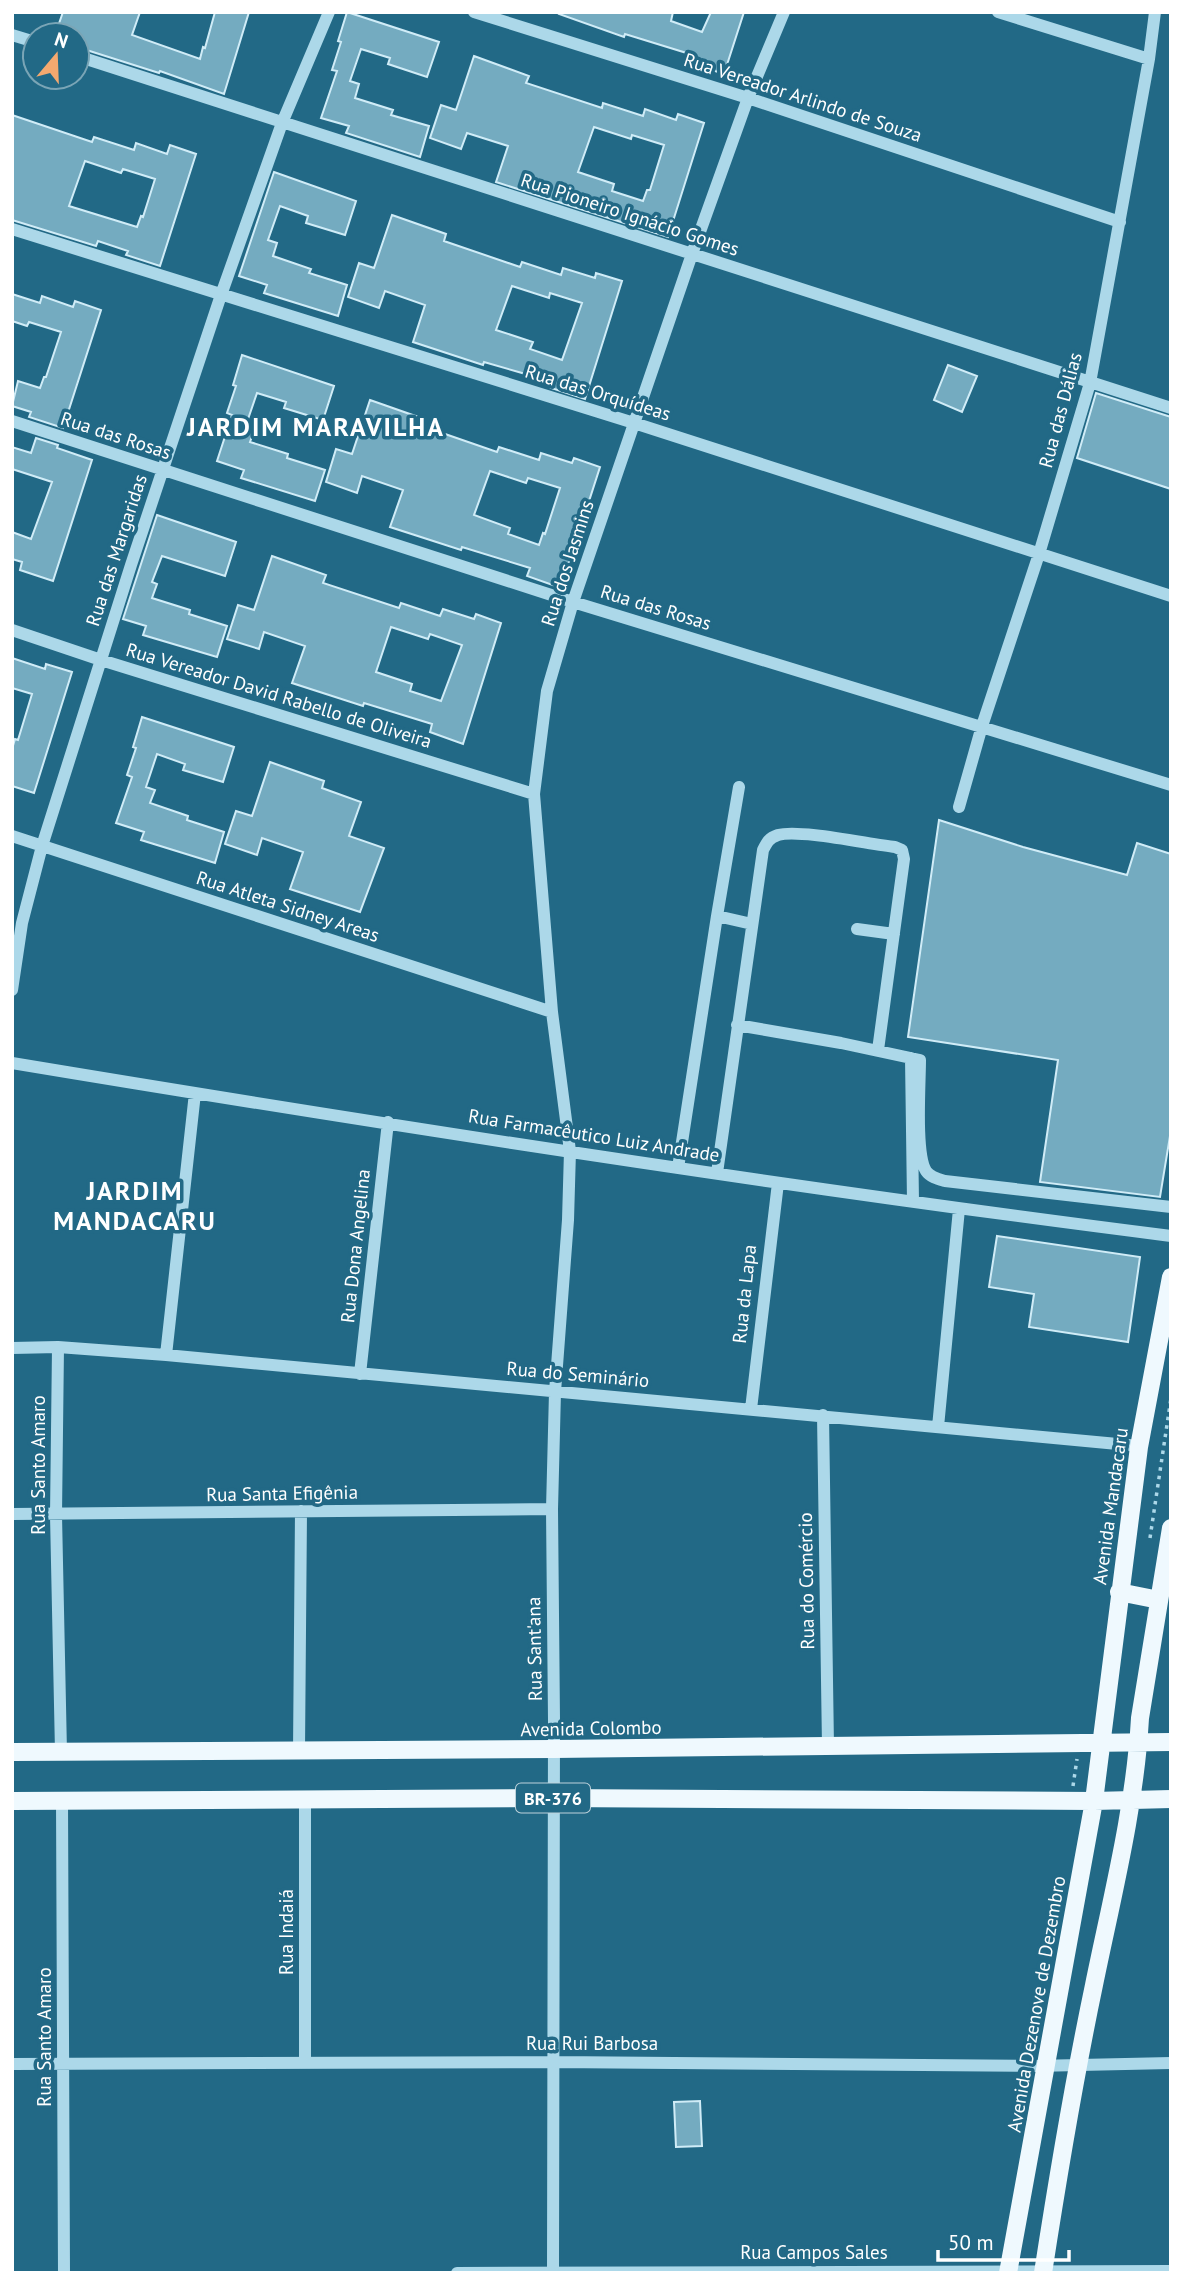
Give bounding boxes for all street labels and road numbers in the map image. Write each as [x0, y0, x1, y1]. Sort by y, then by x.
street label: Rua Vereador Arlindo de Souza [681, 47, 925, 147]
street label: Rua Pioneiro Ignácio Gomes [518, 167, 742, 261]
street label: Rua das Dálias [1033, 350, 1087, 470]
street label: Rua das Orquídeas [522, 358, 674, 426]
street label: Rua das Rosas [58, 406, 174, 464]
street label: Rua das Margaridas [80, 471, 152, 629]
street label: Rua dos Jasmins [535, 497, 599, 629]
street label: Rua das Rosas [598, 579, 714, 635]
street label: Rua Vereador David Rabello de Oliveira [123, 637, 435, 753]
street label: Rua Atleta Sidney Areas [193, 865, 383, 947]
street label: Rua Farmacêutico Luiz Andrade [467, 1103, 721, 1167]
street label: Rua Dona Angelina [335, 1168, 375, 1324]
street label: Rua da Lapa [727, 1243, 761, 1345]
street label: Rua do Seminário [506, 1356, 650, 1392]
street label: Rua Santo Amaro [26, 1395, 50, 1535]
street label: Avenida Mandacaru [1087, 1426, 1133, 1586]
street label: Rua Santa Efigênia [206, 1480, 358, 1506]
street label: Rua do Comércio [793, 1512, 819, 1650]
street label: Rua Sant'ana [521, 1597, 547, 1701]
street label: Avenida Colombo [520, 1715, 662, 1741]
road number: BR-376 [516, 1783, 590, 1812]
street label: Avenida Dezenove de Dezembro [1002, 1874, 1070, 2134]
street label: Rua Indaiá [274, 1889, 298, 1975]
street label: Rua Santo Amaro [32, 1967, 56, 2107]
street label: Rua Rui Barbosa [526, 2031, 658, 2055]
street label: Rua Campos Sales [740, 2240, 888, 2264]

